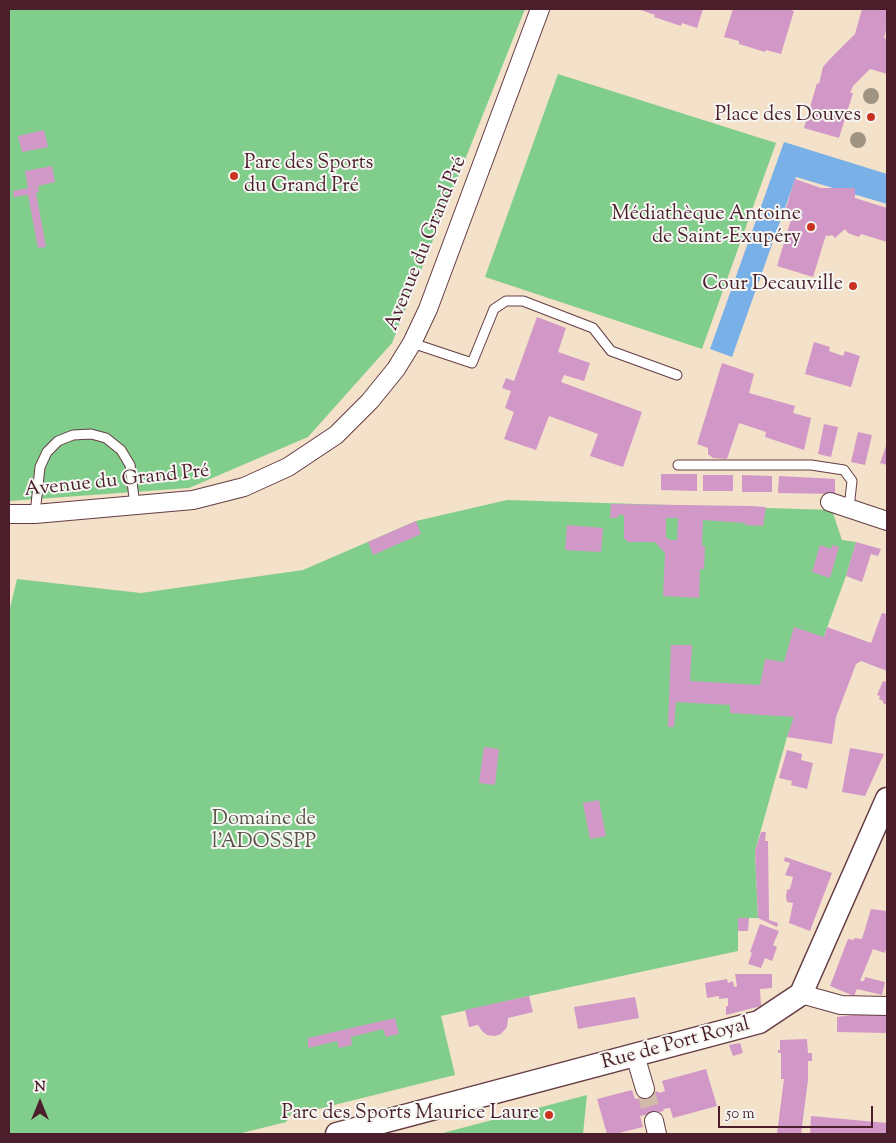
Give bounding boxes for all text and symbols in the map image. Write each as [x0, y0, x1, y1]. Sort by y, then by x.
place label: Place des Douves [715, 105, 861, 129]
marker: Place des Douves [865, 111, 877, 123]
place label: Parc des Sports du Grand Pré [244, 153, 373, 200]
street label: Avenue du Grand Pré [381, 153, 473, 335]
marker: Parc des Sports du Grand Pré [228, 170, 240, 182]
place label: Médiathèque Antoine de Saint-Exupéry [612, 204, 801, 251]
marker: Médiathèque Antoine de Saint-Exupéry [805, 221, 817, 233]
place label: Cour Decauville [702, 274, 843, 298]
marker: Cour Decauville [847, 280, 859, 292]
street label: Avenue du Grand Pré [23, 460, 211, 504]
park label: Domaine de l'ADOSSPP [212, 809, 316, 856]
street label: Rue de Port Royal [599, 1014, 753, 1076]
north arrow [15, 1078, 65, 1128]
text: N [34, 1078, 46, 1098]
scale bar [721, 1096, 876, 1128]
place label: Parc des Sports Maurice Laure [281, 1103, 539, 1127]
text: 50 m [726, 1104, 755, 1125]
marker: Parc des Sports Maurice Laure [543, 1109, 555, 1121]

